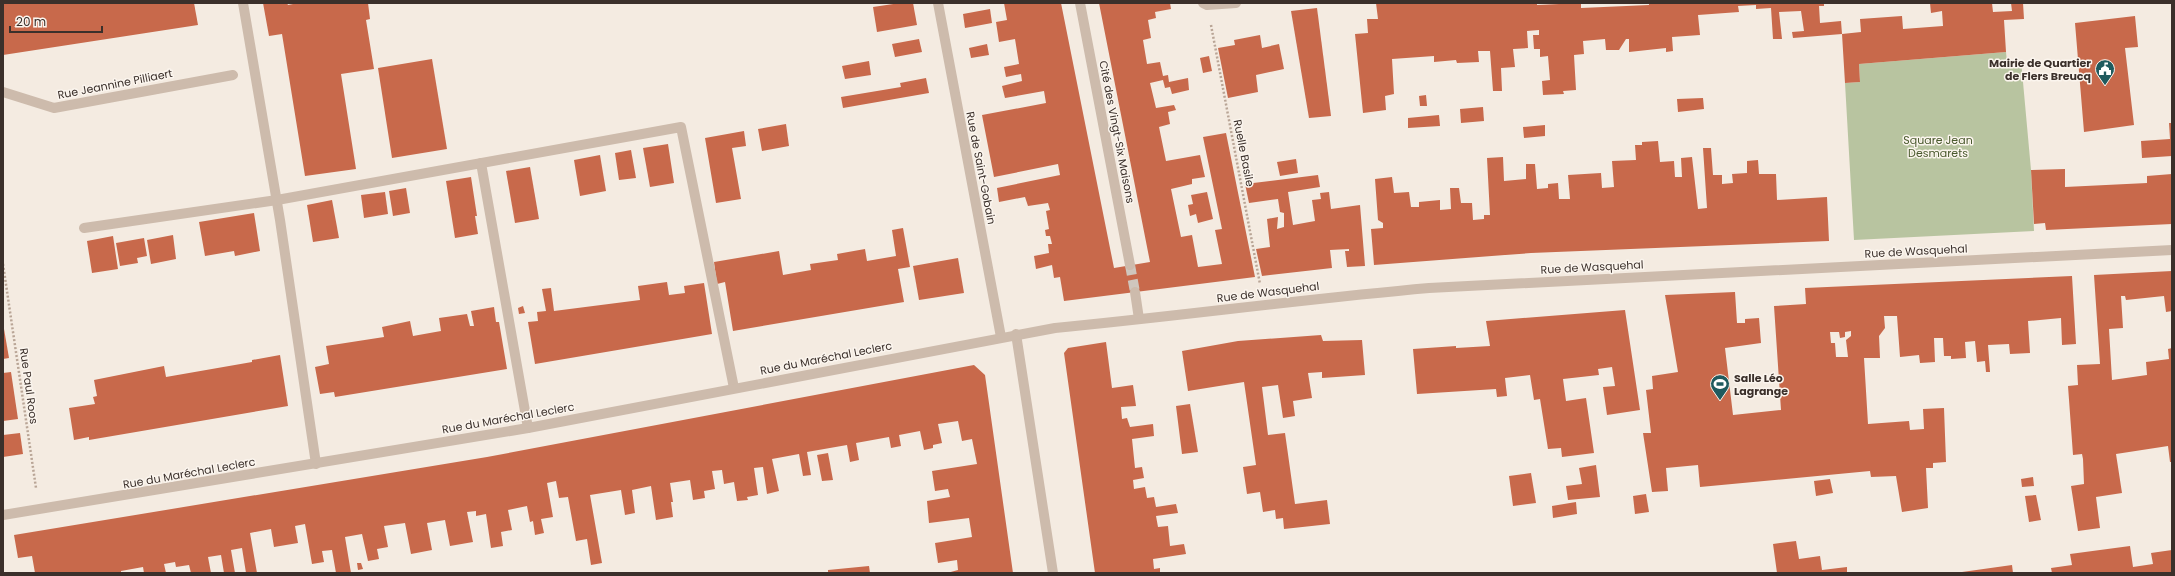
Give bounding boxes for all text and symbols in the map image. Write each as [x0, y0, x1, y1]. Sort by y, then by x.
scale bar [10, 8, 102, 34]
text: 20 m [16, 13, 46, 30]
place label: Mairie de Quartier de Flers Breucq [1989, 55, 2091, 84]
public building icon: Mairie de Quartier de Flers Breucq [2094, 58, 2116, 86]
street label: Cité des Vingt-Six Maisons [1095, 59, 1139, 205]
street label: Rue Jeannine Pilliaert [56, 65, 174, 103]
street label: Rue de Saint-Gobain [962, 110, 1000, 226]
street label: Ruelle Basile [1230, 118, 1258, 188]
park label: Square Jean Desmarets [1903, 132, 1973, 161]
street label: Rue de Wasquehal [1864, 240, 1968, 262]
street label: Rue de Wasquehal [1540, 256, 1644, 278]
street label: Rue de Wasquehal [1216, 278, 1320, 306]
street label: Rue du Maréchal Leclerc [759, 337, 894, 379]
street label: Rue Paul Roos [16, 347, 42, 425]
place label: Salle Léo Lagrange [1734, 370, 1788, 399]
sports icon: Salle Léo Lagrange [1709, 373, 1731, 401]
street label: Rue du Maréchal Leclerc [441, 398, 576, 438]
street label: Rue du Maréchal Leclerc [122, 453, 257, 493]

